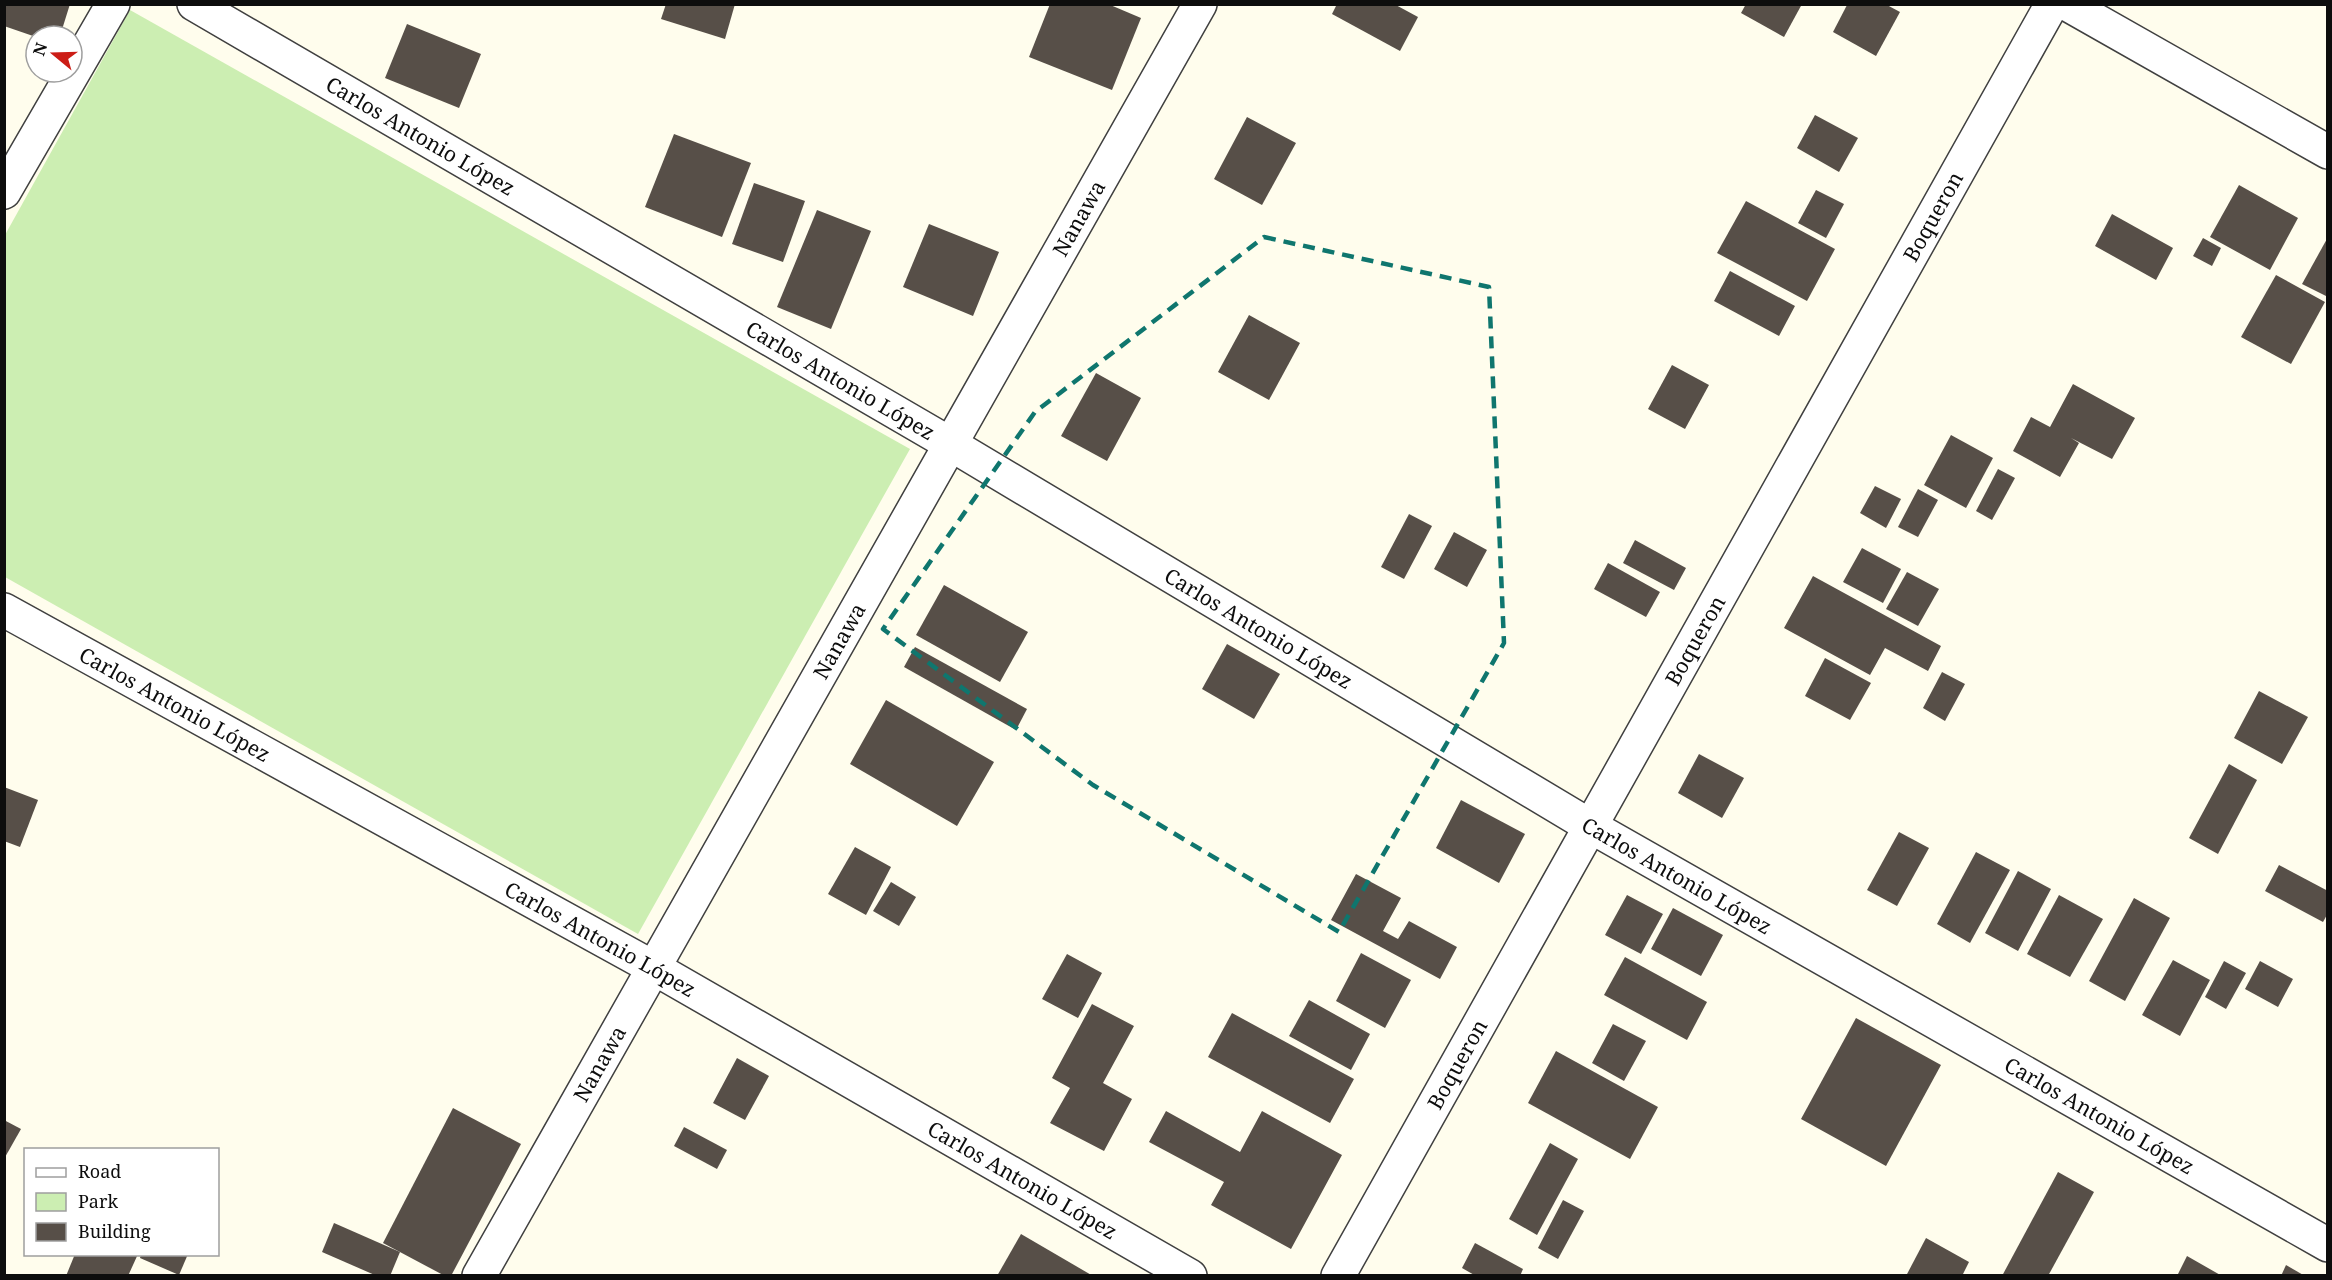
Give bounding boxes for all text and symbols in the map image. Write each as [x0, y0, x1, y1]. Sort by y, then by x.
north arrow [24, 24, 84, 84]
text: N [27, 39, 52, 59]
street label: Carlos Antonio López [321, 70, 520, 202]
street label: Boqueron [1896, 167, 1969, 266]
street label: Nanawa [1046, 175, 1111, 261]
street label: Carlos Antonio López [741, 314, 940, 446]
street label: Carlos Antonio López [1159, 561, 1358, 695]
street label: Boqueron [1658, 590, 1731, 690]
street label: Nanawa [806, 598, 872, 684]
street label: Carlos Antonio López [74, 640, 275, 768]
street label: Carlos Antonio López [1577, 810, 1777, 940]
street label: Carlos Antonio López [500, 875, 701, 1003]
street label: Boqueron [1421, 1014, 1493, 1114]
street label: Nanawa [567, 1021, 632, 1107]
street label: Carlos Antonio López [2000, 1050, 2200, 1180]
street label: Carlos Antonio López [923, 1114, 1122, 1245]
legend [24, 1148, 219, 1256]
text: Road [78, 1159, 121, 1183]
text: Park [78, 1189, 118, 1213]
text: Building [78, 1219, 151, 1243]

